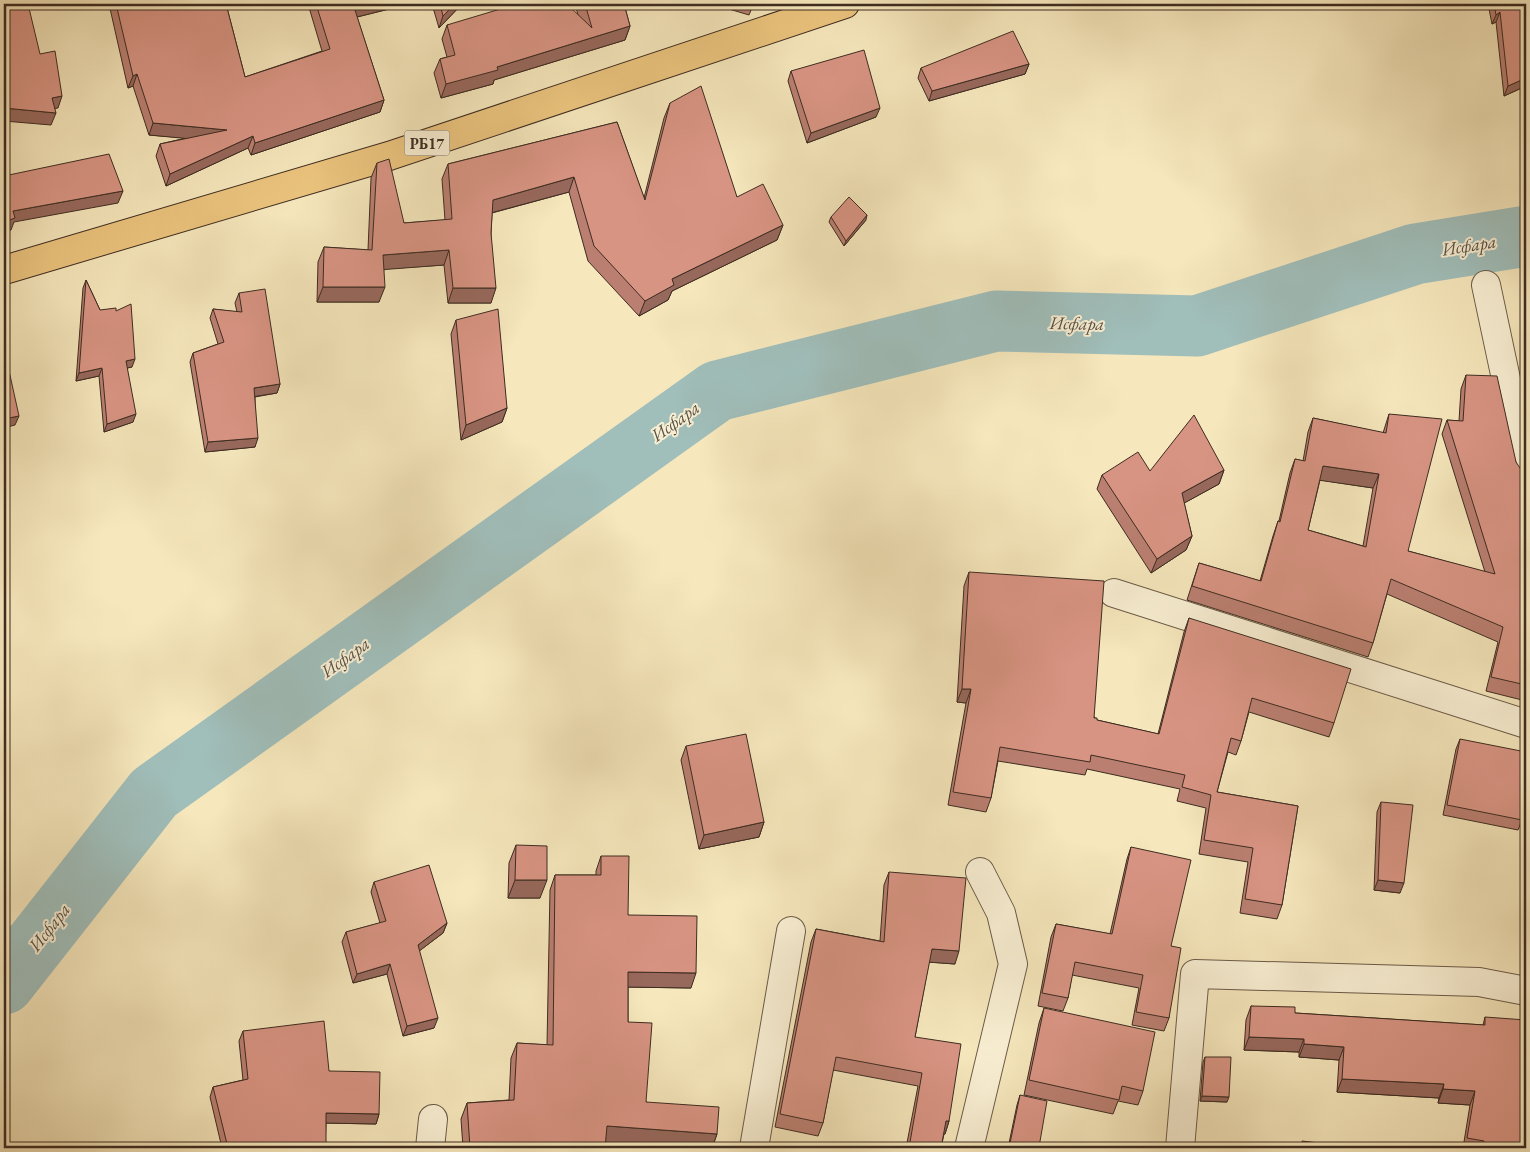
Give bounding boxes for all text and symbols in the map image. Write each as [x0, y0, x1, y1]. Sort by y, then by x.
road number: РБ17 [404, 130, 450, 156]
water label: Исфара [1439, 229, 1498, 262]
water label: Исфара [1048, 311, 1105, 336]
water label: Исфара [645, 396, 704, 448]
water label: Исфара [315, 632, 374, 684]
water label: Исфара [23, 898, 76, 957]

